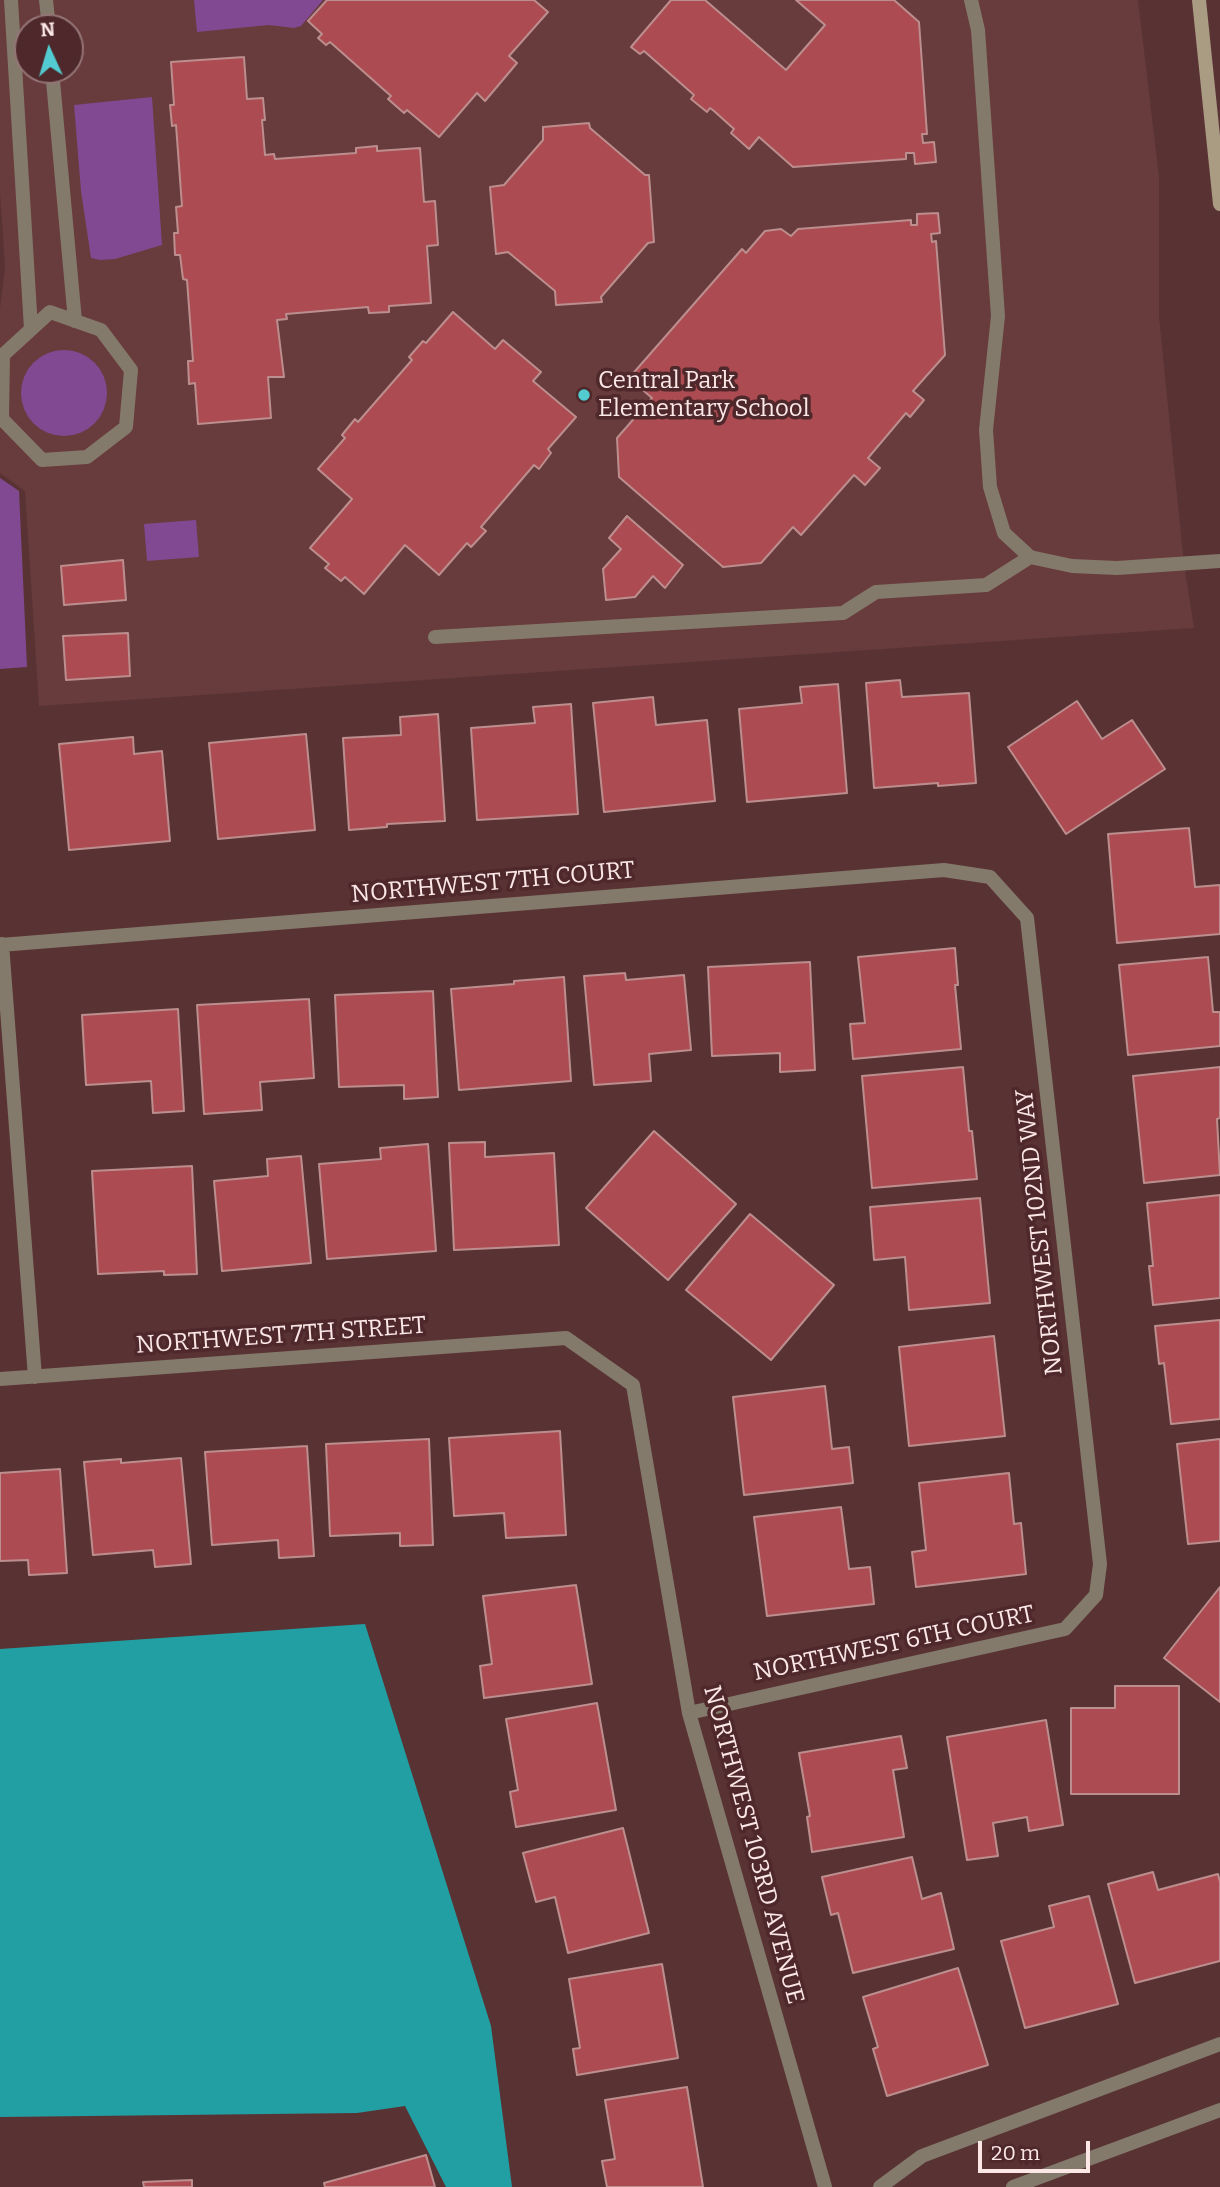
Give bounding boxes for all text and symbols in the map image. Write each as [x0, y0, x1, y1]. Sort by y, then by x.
north arrow [14, 14, 84, 84]
text: N [40, 18, 56, 42]
place label: Central Park Elementary School [598, 367, 810, 423]
marker: Central Park Elementary School [576, 387, 592, 403]
street label: NORTHWEST 7TH COURT [350, 856, 636, 910]
street label: NORTHWEST 102ND WAY [1011, 1088, 1069, 1376]
street label: NORTHWEST 7TH STREET [135, 1311, 427, 1361]
street label: NORTHWEST 6TH COURT [751, 1600, 1037, 1688]
street label: NORTHWEST 103RD AVENUE [697, 1683, 809, 2007]
scale bar [982, 2128, 1094, 2172]
text: 20 m [991, 2140, 1040, 2166]

